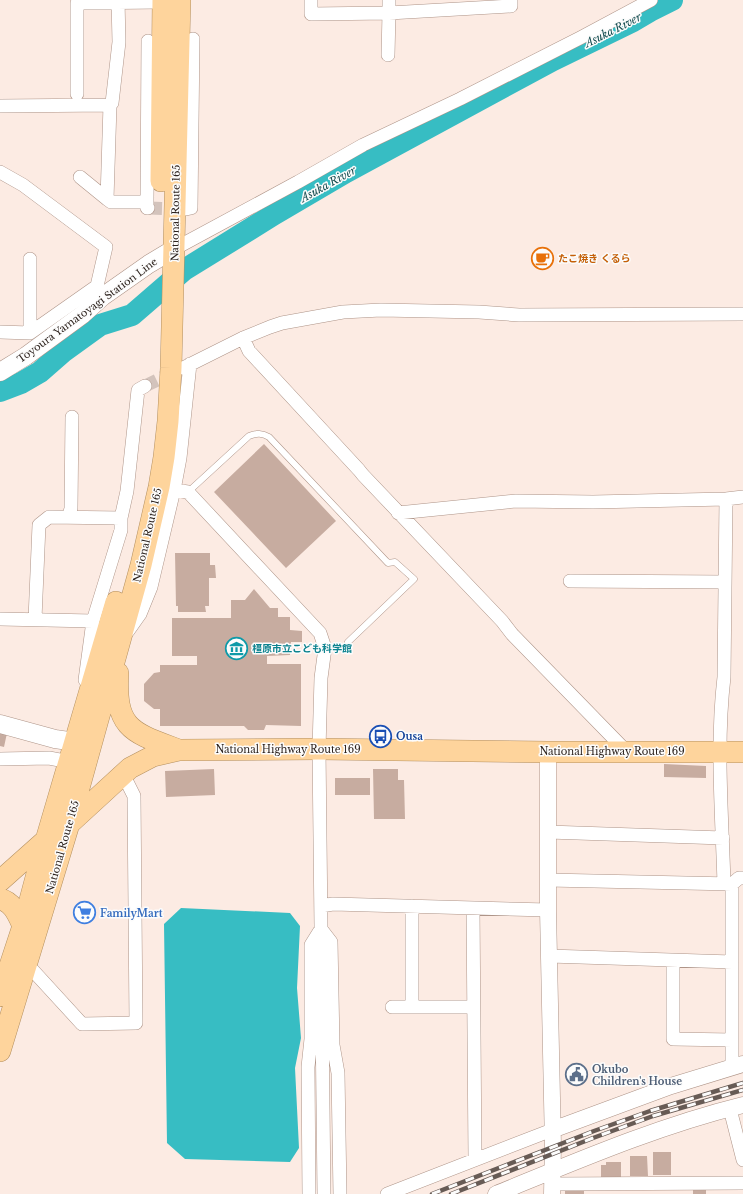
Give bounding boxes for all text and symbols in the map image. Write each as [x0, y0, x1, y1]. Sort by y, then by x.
water label: Asuka River [581, 9, 645, 51]
water label: Asuka River [296, 162, 359, 206]
street label: National Route 165 [168, 164, 183, 261]
cafe icon: たこ焼き くるら [529, 245, 555, 271]
place label: たこ焼き くるら [558, 252, 630, 265]
street label: Toyoura Yamatoyagi Station Line [15, 255, 160, 366]
street label: National Route 165 [130, 486, 165, 584]
museum icon: 橿原市立こども科学館 [223, 635, 249, 661]
place label: 橿原市立こども科学館 [252, 642, 352, 655]
bus stop icon: Ousa [367, 723, 393, 749]
place label: Ousa [396, 730, 423, 743]
street label: National Highway Route 169 [215, 743, 361, 756]
street label: National Highway Route 169 [539, 745, 685, 758]
street label: National Route 165 [43, 799, 82, 895]
supermarket icon: FamilyMart [72, 900, 98, 926]
place label: FamilyMart [100, 907, 163, 920]
public building icon: Okubo Children's House [564, 1062, 590, 1088]
place label: Okubo Children's House [592, 1063, 682, 1088]

